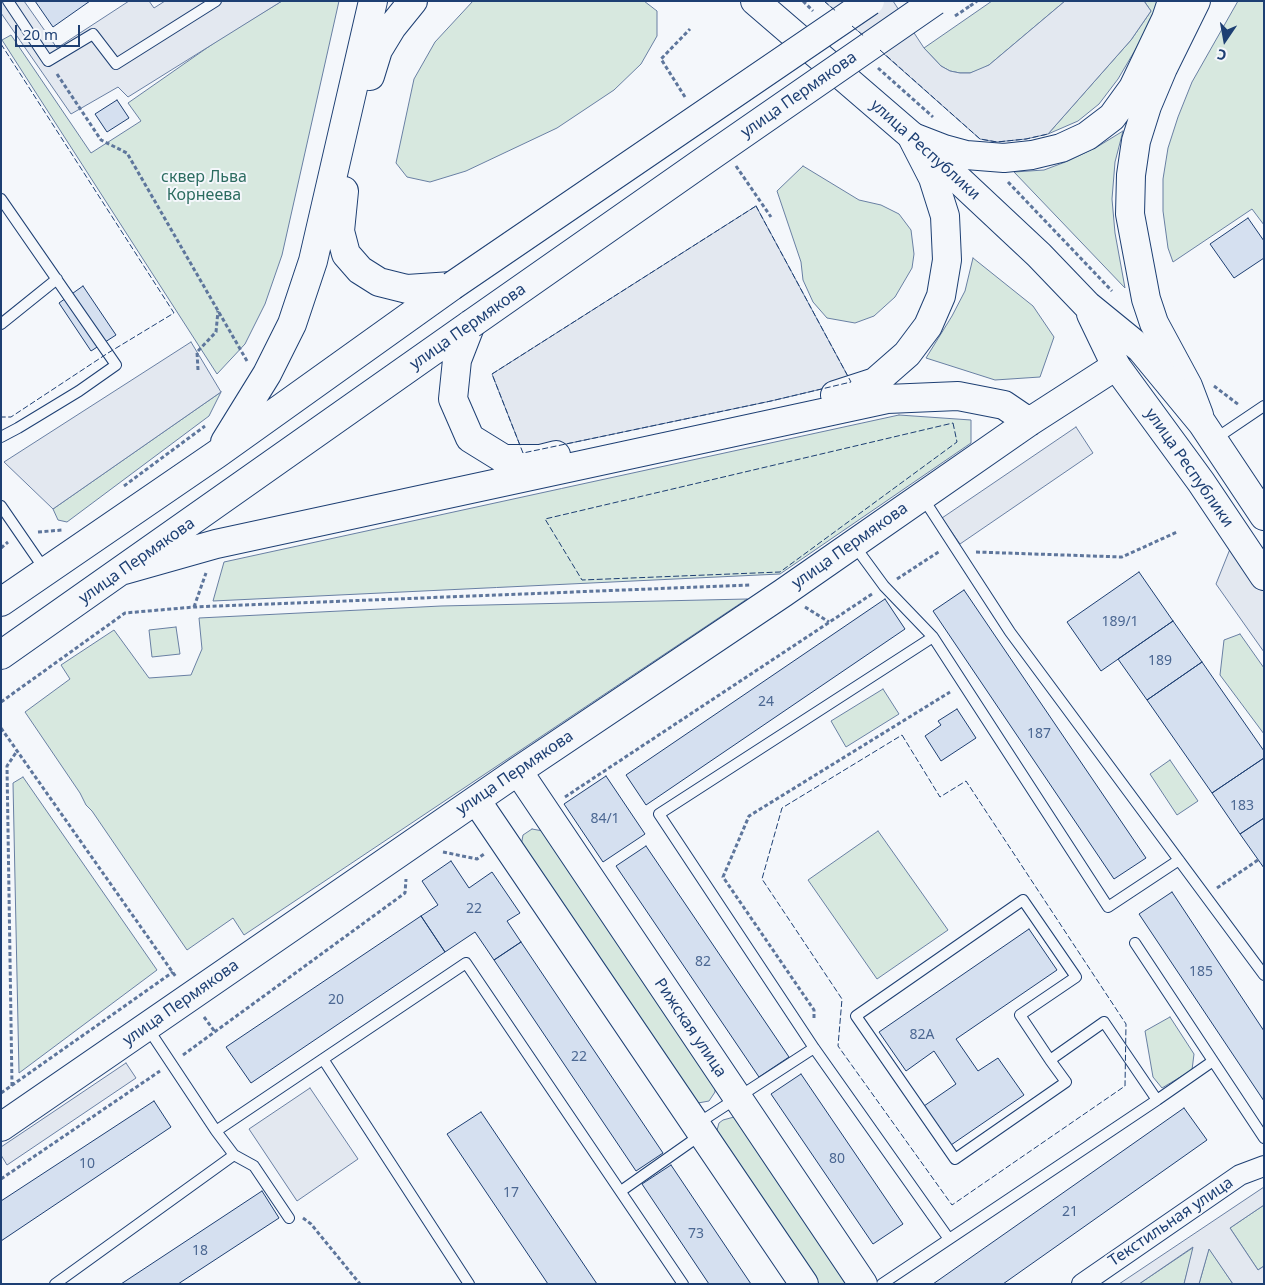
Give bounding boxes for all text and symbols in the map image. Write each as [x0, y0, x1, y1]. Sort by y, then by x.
scale bar [18, 15, 82, 47]
north arrow [1200, 15, 1250, 65]
text: 20 m [23, 24, 58, 44]
text: С [1215, 45, 1228, 65]
street label: улица Пермякова [737, 48, 861, 142]
street label: улица Республики [866, 96, 984, 204]
park label: сквер Льва Корнеева [161, 167, 247, 205]
street label: улица Пермякова [406, 280, 530, 374]
street label: улица Республики [1141, 405, 1237, 531]
street label: улица Пермякова [788, 499, 912, 593]
street label: улица Пермякова [75, 514, 199, 608]
house number: 189/1 [1101, 614, 1139, 630]
house number: 189 [1148, 653, 1172, 669]
house number: 24 [758, 694, 774, 710]
house number: 187 [1027, 726, 1051, 742]
street label: улица Пермякова [453, 727, 577, 819]
house number: 183 [1230, 798, 1254, 814]
house number: 84/1 [590, 811, 620, 827]
house number: 22 [466, 901, 482, 917]
house number: 82 [695, 954, 711, 970]
street label: улица Пермякова [119, 956, 243, 1050]
house number: 185 [1189, 964, 1213, 980]
street label: Рижская улица [650, 975, 730, 1081]
house number: 20 [328, 992, 344, 1008]
house number: 82А [910, 1027, 934, 1043]
house number: 22 [571, 1049, 587, 1065]
house number: 80 [829, 1151, 845, 1167]
house number: 10 [79, 1156, 95, 1172]
street label: Текстильная улица [1105, 1173, 1237, 1271]
house number: 17 [503, 1185, 519, 1201]
house number: 21 [1062, 1204, 1078, 1220]
house number: 73 [688, 1226, 704, 1242]
house number: 18 [192, 1243, 208, 1259]

